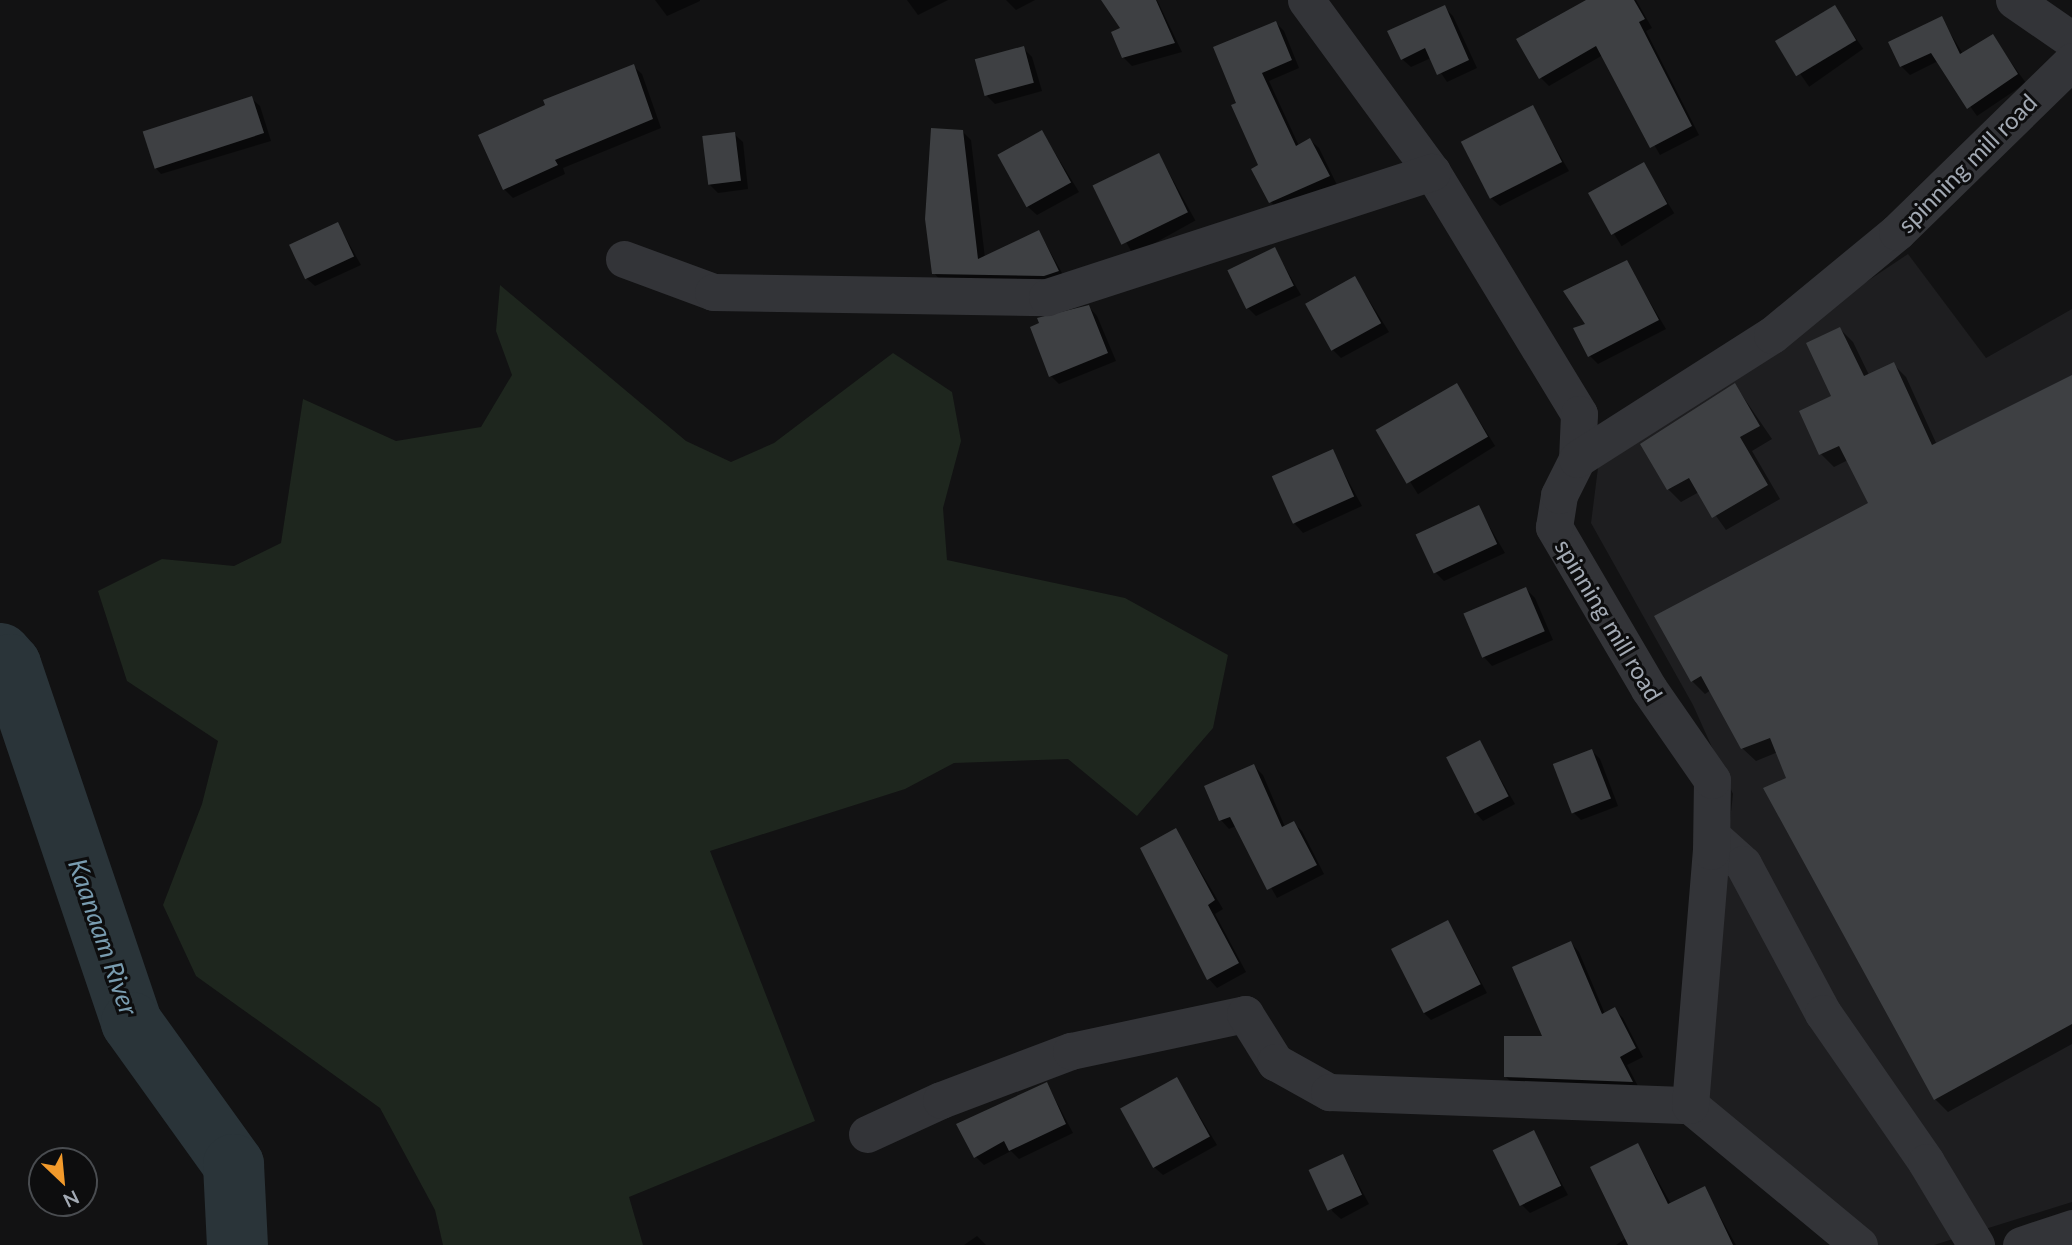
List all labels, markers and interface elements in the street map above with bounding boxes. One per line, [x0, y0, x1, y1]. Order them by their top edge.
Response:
street label: spinning mill road [1892, 88, 2042, 238]
street label: spinning mill road [1549, 534, 1669, 706]
water label: Kaanaam River [62, 855, 144, 1019]
north arrow [28, 1147, 98, 1217]
text: N [60, 1186, 83, 1213]

